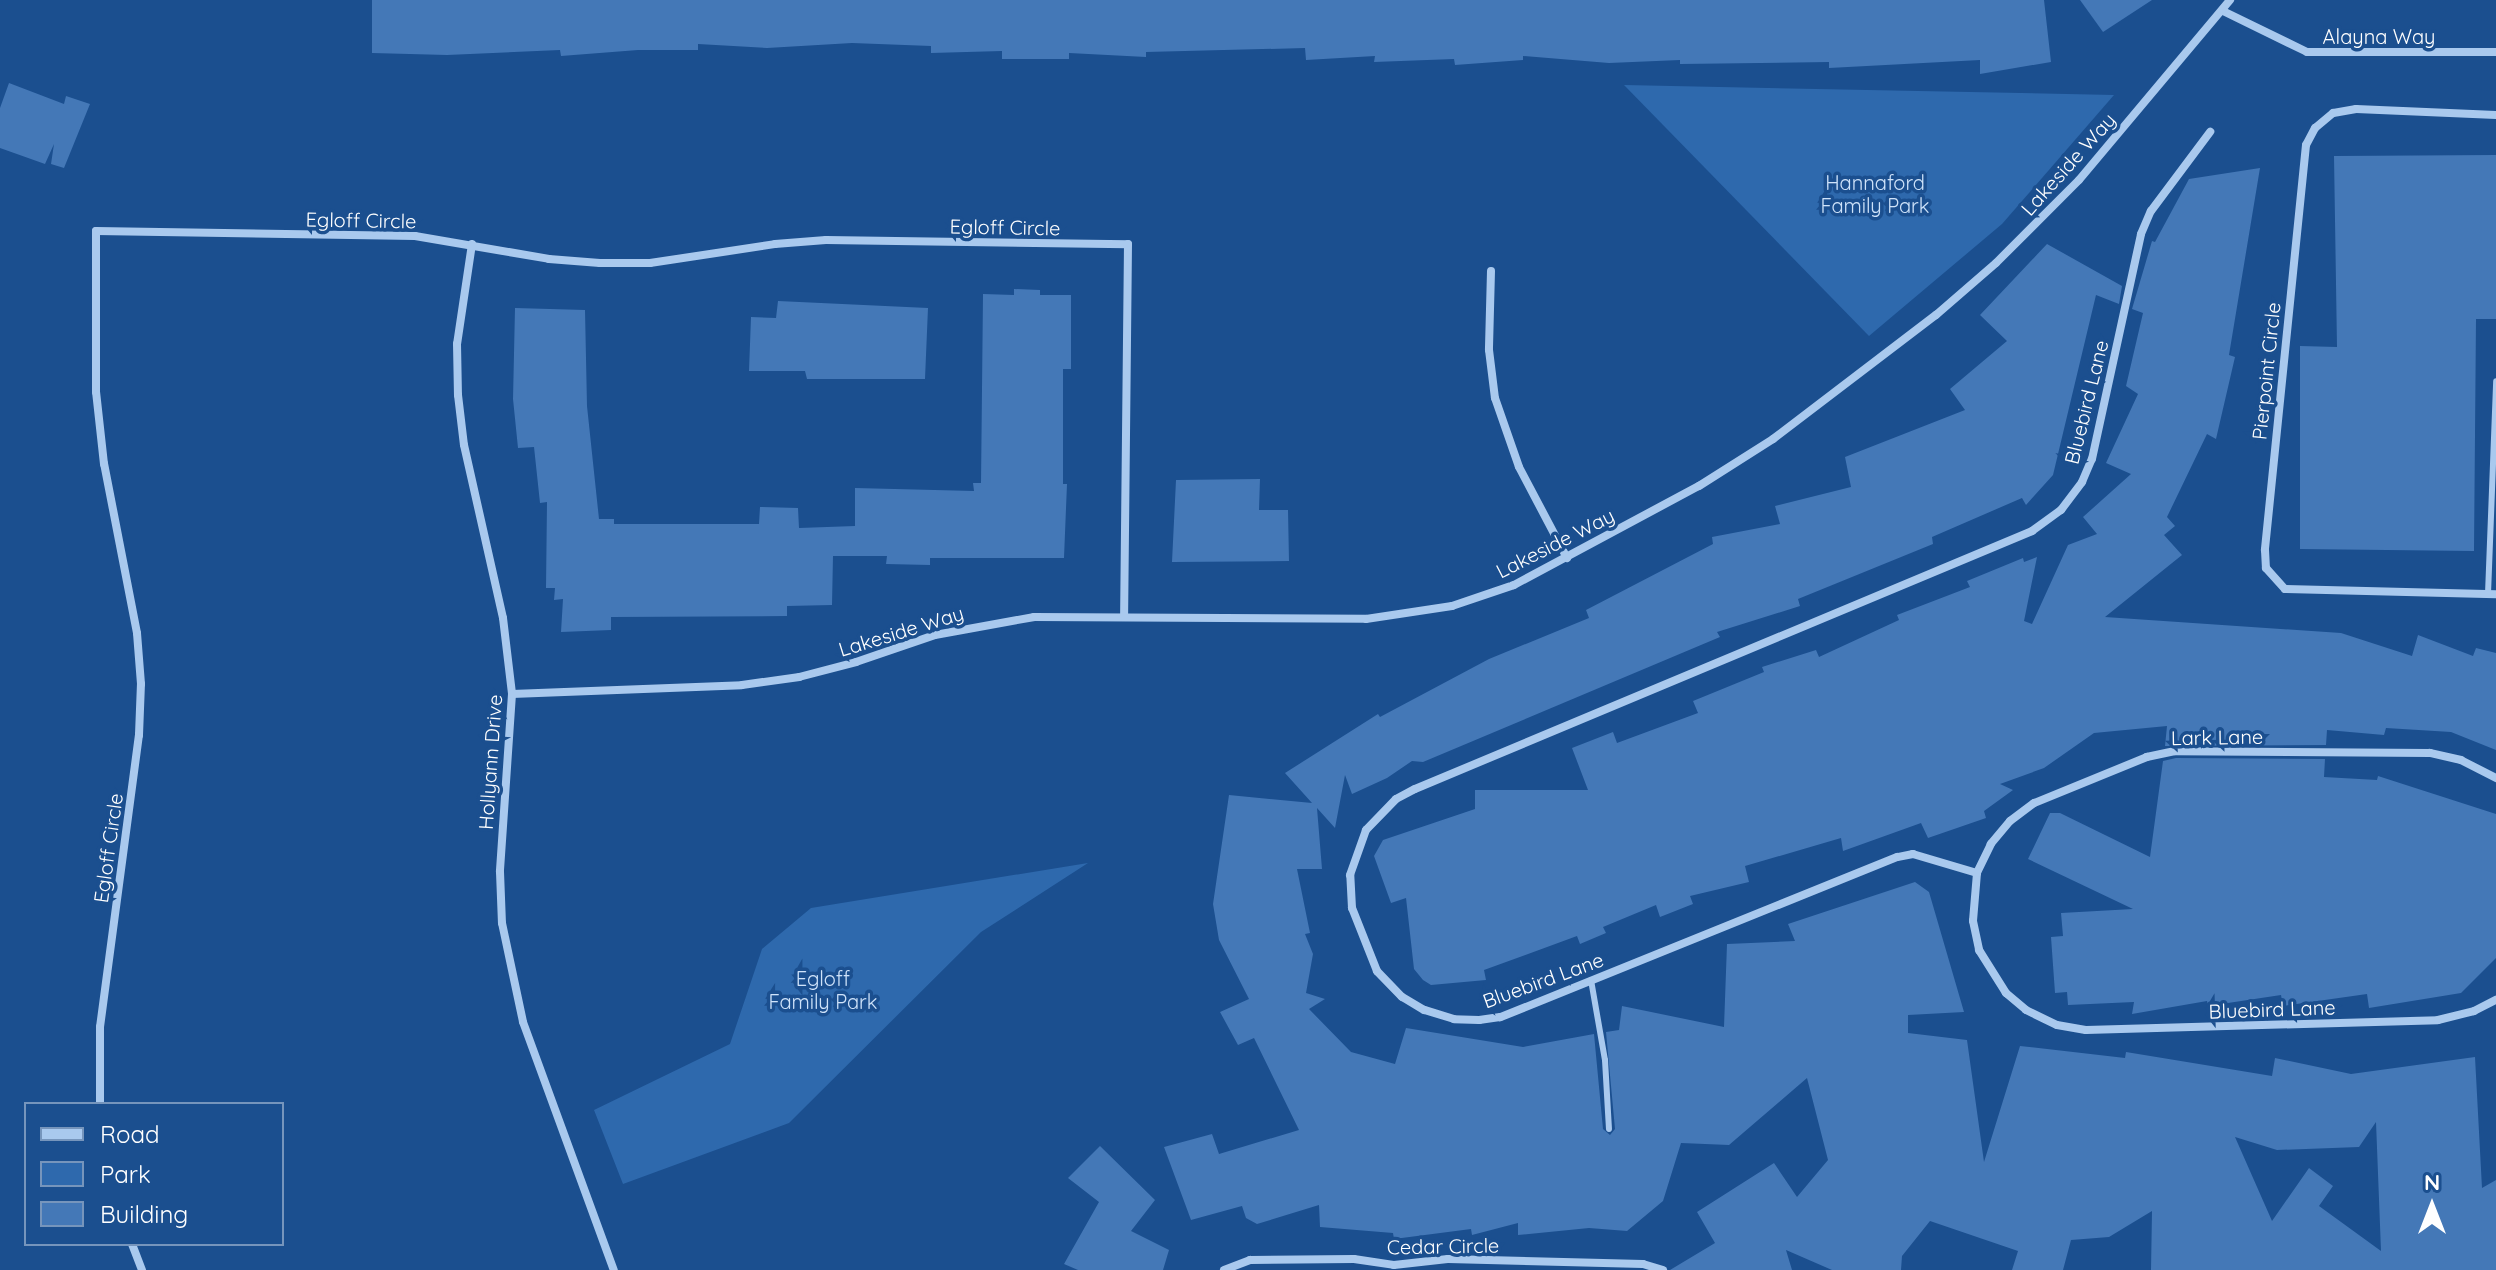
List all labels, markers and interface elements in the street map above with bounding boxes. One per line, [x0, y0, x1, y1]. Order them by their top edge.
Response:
street label: Alayna Way [2323, 24, 2435, 48]
street label: Lakeside Way [2016, 108, 2120, 220]
park label: Hannaford Family Park [1820, 171, 1930, 218]
street label: Egloff Circle [305, 207, 417, 233]
street label: Egloff Circle [949, 214, 1061, 240]
street label: Pierpoint Circle [2247, 301, 2285, 441]
street label: Bluebird Lane [2059, 337, 2113, 467]
street label: Lakeside Way [1492, 503, 1618, 583]
street label: Lakeside Way [836, 601, 966, 661]
street label: Hollyann Drive [473, 694, 507, 830]
street label: Lark Lane [2171, 724, 2263, 750]
street label: Egloff Circle [88, 792, 128, 904]
street label: Bluebird Lane [1479, 947, 1607, 1013]
park label: Egloff Family Park [768, 966, 878, 1013]
street label: Bluebird Lane [2208, 995, 2336, 1023]
legend [24, 1102, 284, 1246]
text: Road [100, 1119, 160, 1149]
text: Park [100, 1159, 151, 1189]
north arrow [2392, 1166, 2472, 1246]
text: N [2424, 1168, 2440, 1196]
text: Building [100, 1199, 188, 1229]
street label: Cedar Circle [1387, 1233, 1499, 1259]

